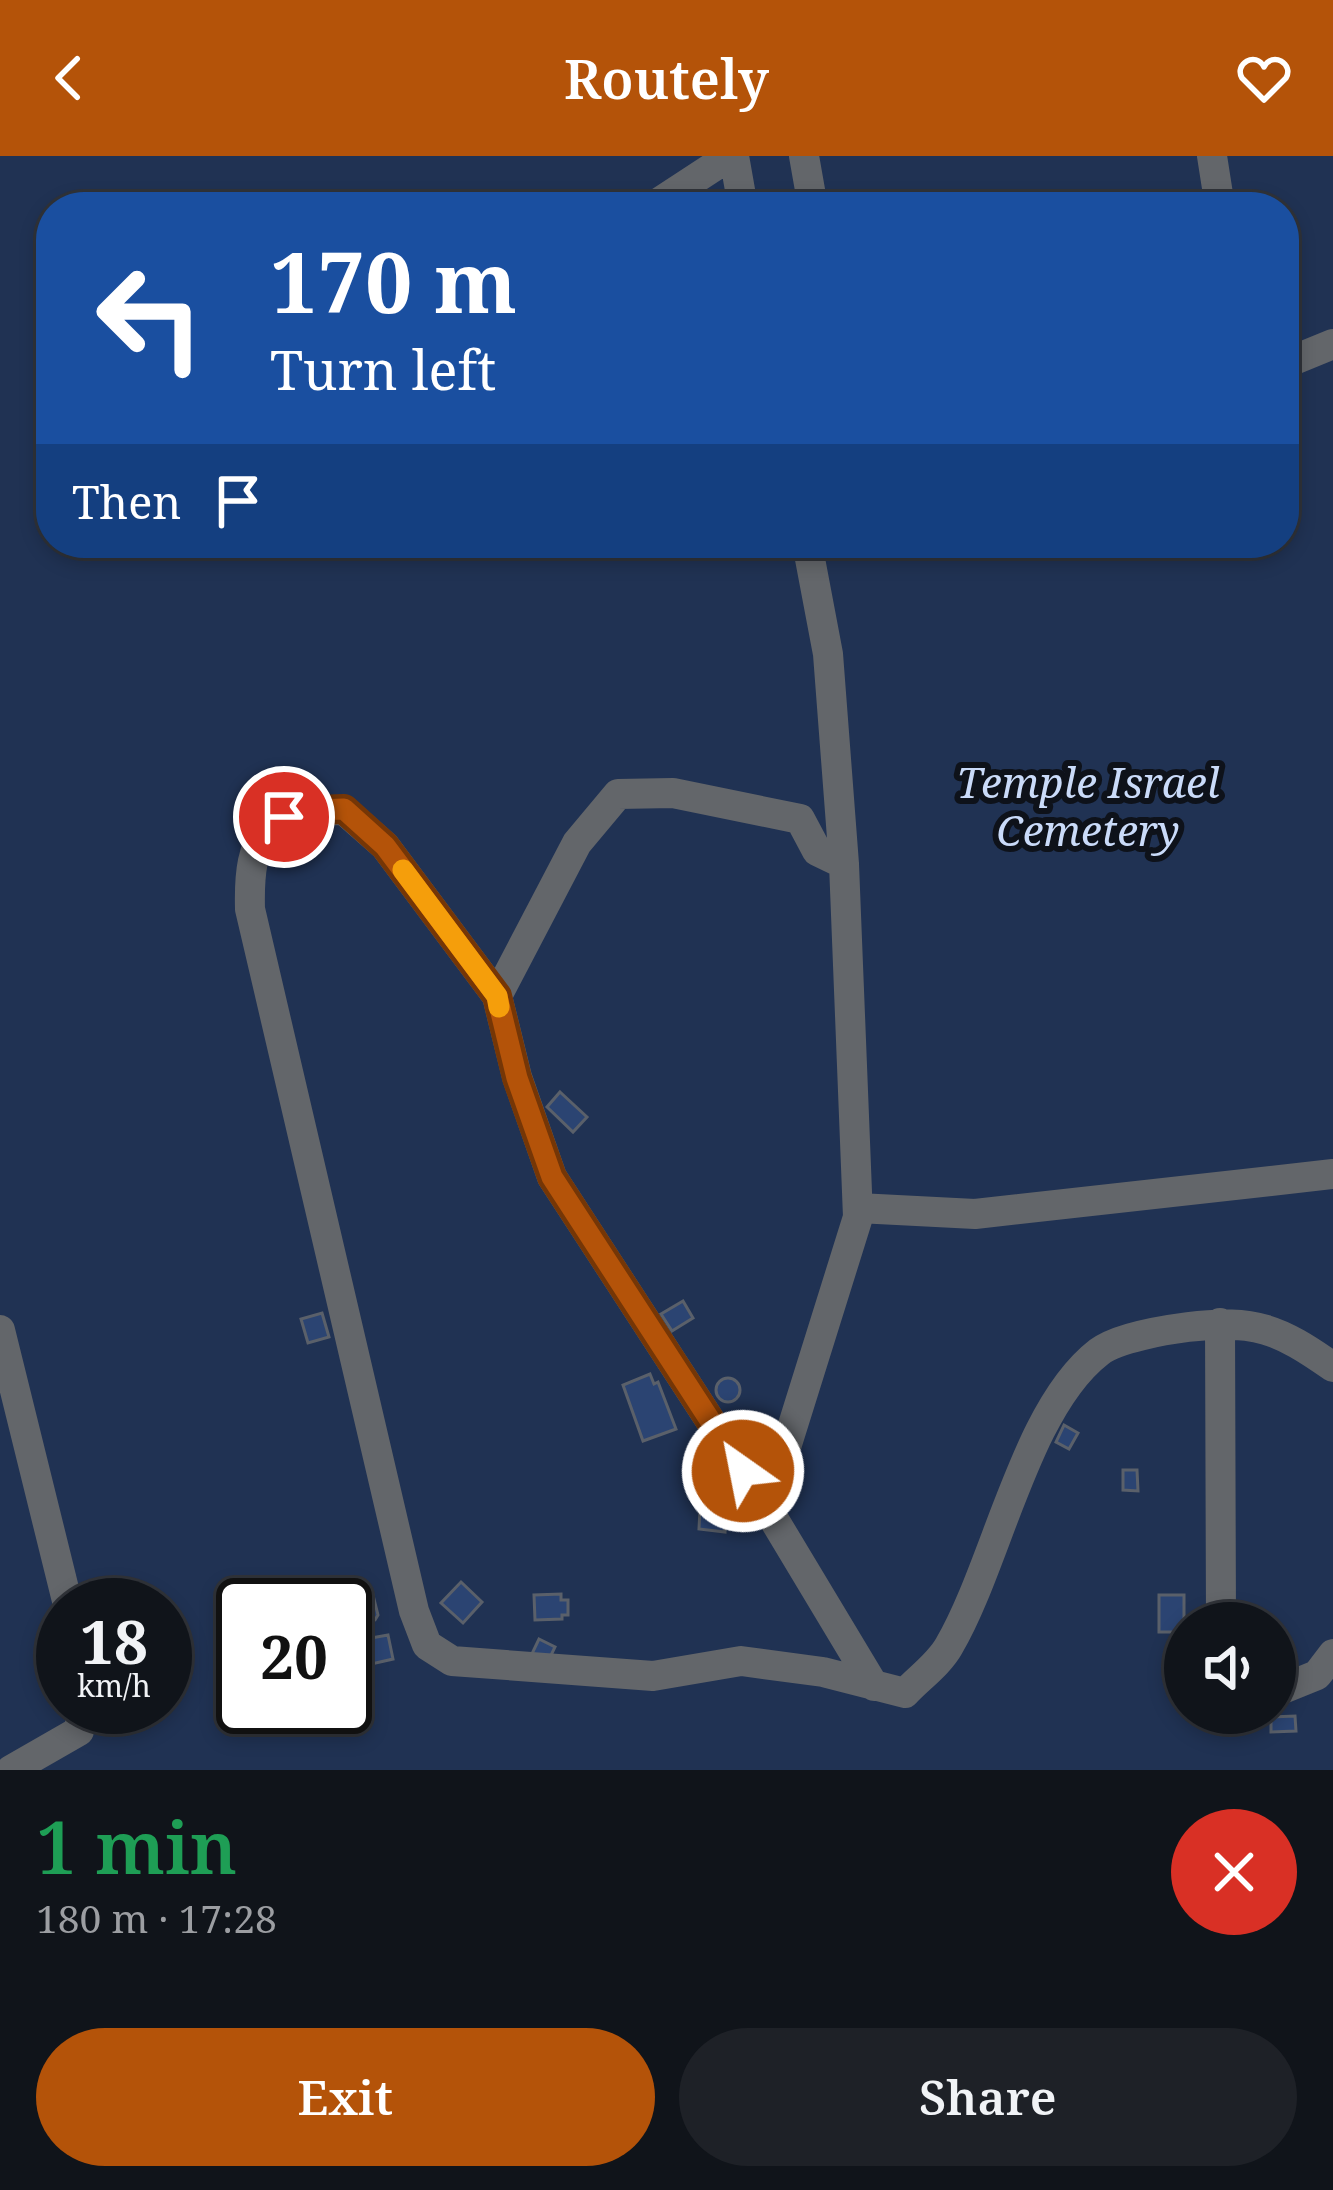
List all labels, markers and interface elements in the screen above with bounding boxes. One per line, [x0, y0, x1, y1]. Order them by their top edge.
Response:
text: Routely [564, 41, 769, 115]
icon: back [36, 45, 102, 111]
icon: heart [1231, 45, 1297, 111]
text: 170 m [270, 223, 517, 338]
icon: left [72, 240, 228, 396]
text: Turn left [270, 332, 496, 406]
icon: arrive [205, 468, 271, 534]
text: Then [72, 471, 181, 532]
park label: Temple Israel Cemetery [957, 753, 1220, 858]
pin [233, 766, 335, 868]
icon: arrive [251, 784, 317, 850]
position arrow [680, 1408, 806, 1534]
speed limit sign: 20 [216, 1578, 372, 1734]
text: 18 [80, 1600, 148, 1682]
map controls [1164, 1602, 1296, 1734]
button: sound [1164, 1602, 1296, 1734]
text: km/h [77, 1665, 151, 1706]
text: 1 min [36, 1797, 237, 1895]
button: close [1171, 1809, 1297, 1935]
text: 180 m · 17:28 [36, 1891, 277, 1944]
button: Exit [36, 2028, 655, 2166]
button: Share [679, 2028, 1297, 2166]

